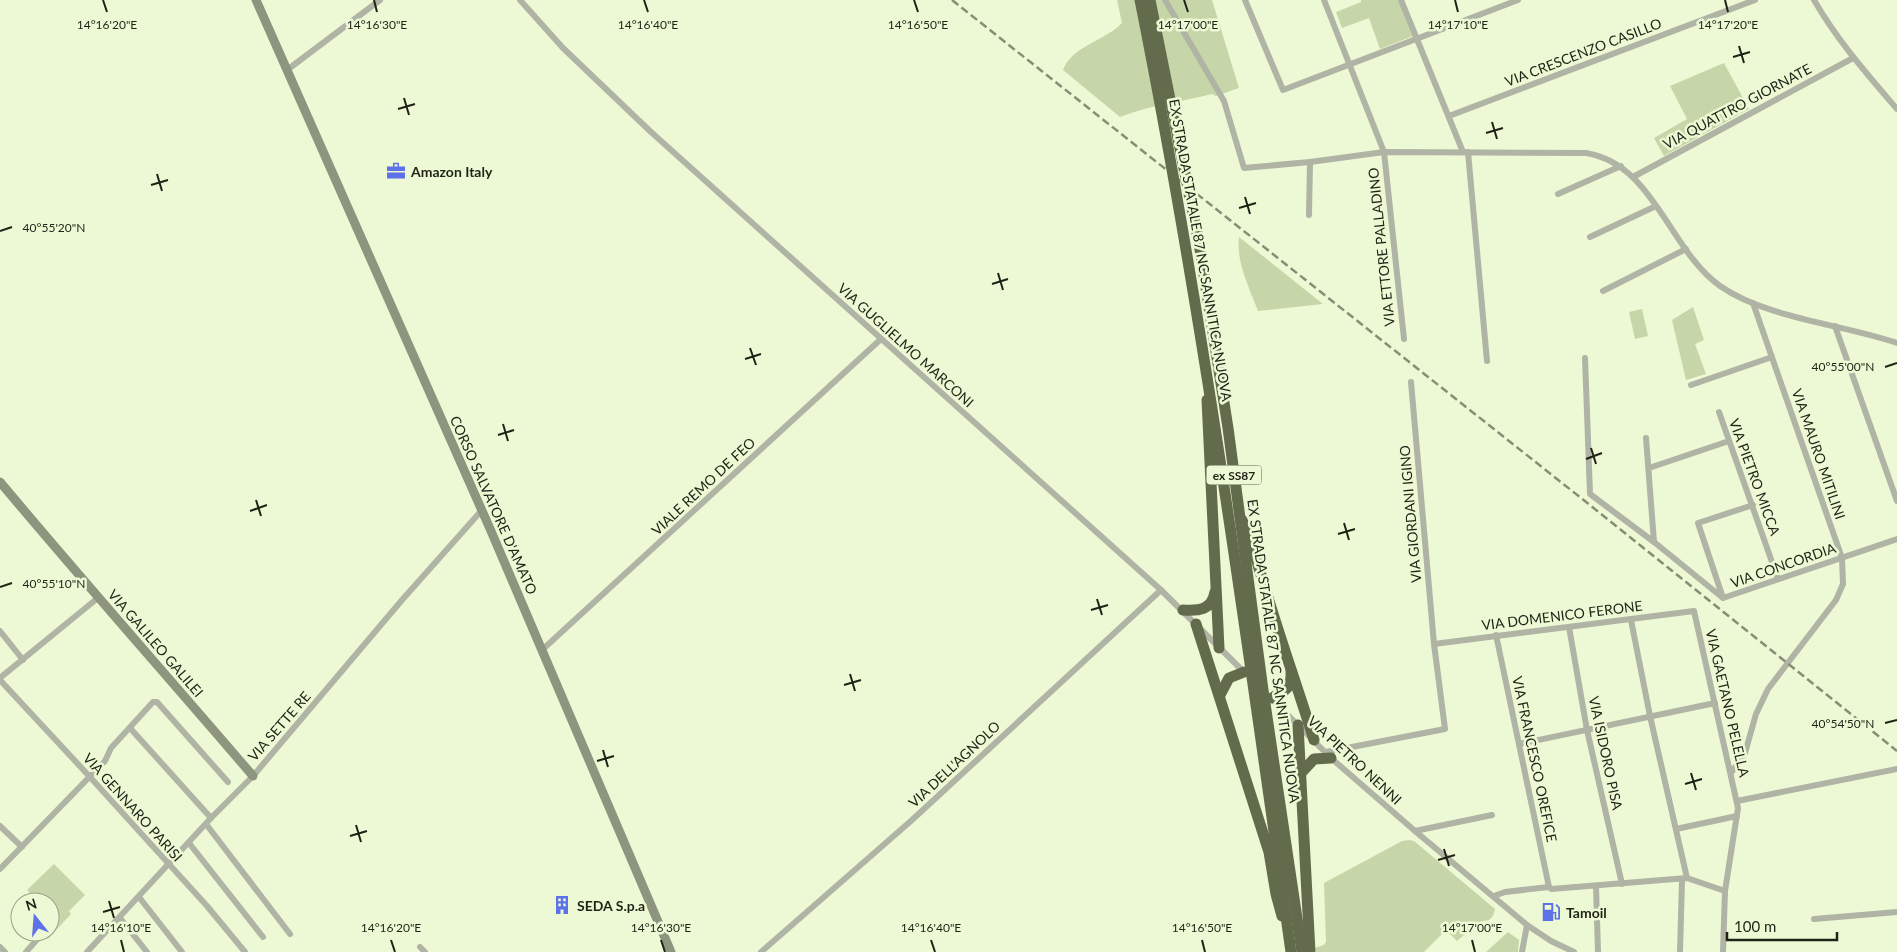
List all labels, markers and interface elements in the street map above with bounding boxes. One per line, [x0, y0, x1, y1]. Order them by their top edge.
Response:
street label: VIA CRESCENZO CASILLO [1502, 14, 1664, 90]
text: 14°16'20"E [77, 17, 137, 32]
text: 14°16'30"E [347, 17, 407, 32]
text: 14°16'40"E [618, 17, 678, 32]
text: 14°16'50"E [888, 17, 948, 32]
text: 14°17'00"E [1158, 17, 1218, 32]
text: 14°17'10"E [1428, 17, 1488, 32]
text: 14°17'20"E [1698, 17, 1758, 32]
street label: VIA QUATTRO GIORNATE [1660, 60, 1814, 152]
street label: EX STRADA STATALE 87 NC SANNITICA NUOVA [1166, 97, 1236, 403]
office icon: Amazon Italy [385, 160, 407, 182]
place label: Amazon Italy [410, 163, 493, 180]
street label: VIA ETTORE PALLADINO [1364, 167, 1398, 327]
text: 40°55'20"N [23, 220, 85, 235]
street label: VIA GUGLIELMO MARCONI [835, 279, 977, 411]
text: 40°55'00"N [1812, 359, 1874, 374]
street label: VIA MAURO MITILINI [1789, 387, 1849, 521]
street label: CORSO SALVATORE D'AMATO [447, 413, 541, 597]
street label: VIA PIETRO MICCA [1726, 416, 1784, 538]
street label: VIALE REMO DE FEO [648, 434, 758, 538]
street label: VIA GIORDANI IGINO [1396, 444, 1424, 584]
road number: ex SS87 [1206, 466, 1262, 484]
street label: EX STRADA STATALE 87 NC SANNITICA NUOVA [1244, 498, 1304, 805]
street label: VIA CONCORDIA [1728, 539, 1838, 591]
text: 40°55'10"N [23, 576, 85, 591]
street label: VIA GALILEO GALILEI [105, 586, 207, 700]
street label: VIA DOMENICO FERONE [1480, 597, 1644, 633]
street label: VIA GAETANO PELELLA [1703, 627, 1753, 779]
street label: VIA FRANCESCO OREFICE [1509, 674, 1561, 844]
street label: VIA SETTE RE [244, 688, 314, 764]
street label: VIA ISIDORO PISA [1586, 695, 1626, 812]
street label: VIA PIETRO NENNI [1305, 712, 1405, 808]
text: 40°54'50"N [1812, 716, 1874, 731]
street label: VIA DELL'AGNOLO [905, 717, 1003, 811]
street label: VIA GENNARO PARISI [80, 749, 186, 865]
north arrow [10, 892, 60, 942]
text: N [23, 894, 39, 914]
building icon: SEDA S.p.a [551, 894, 573, 916]
place label: SEDA S.p.a [577, 897, 645, 914]
fuel station icon: Tamoil [1540, 901, 1562, 923]
place label: Tamoil [1566, 904, 1607, 921]
scale bar [1727, 910, 1837, 942]
text: 100 m [1734, 917, 1776, 935]
text: 14°16'10"E [91, 920, 151, 935]
text: 14°16'20"E [361, 920, 421, 935]
text: 14°16'30"E [631, 920, 691, 935]
text: 14°16'40"E [901, 920, 961, 935]
text: 14°16'50"E [1172, 920, 1232, 935]
text: 14°17'00"E [1442, 920, 1502, 935]

